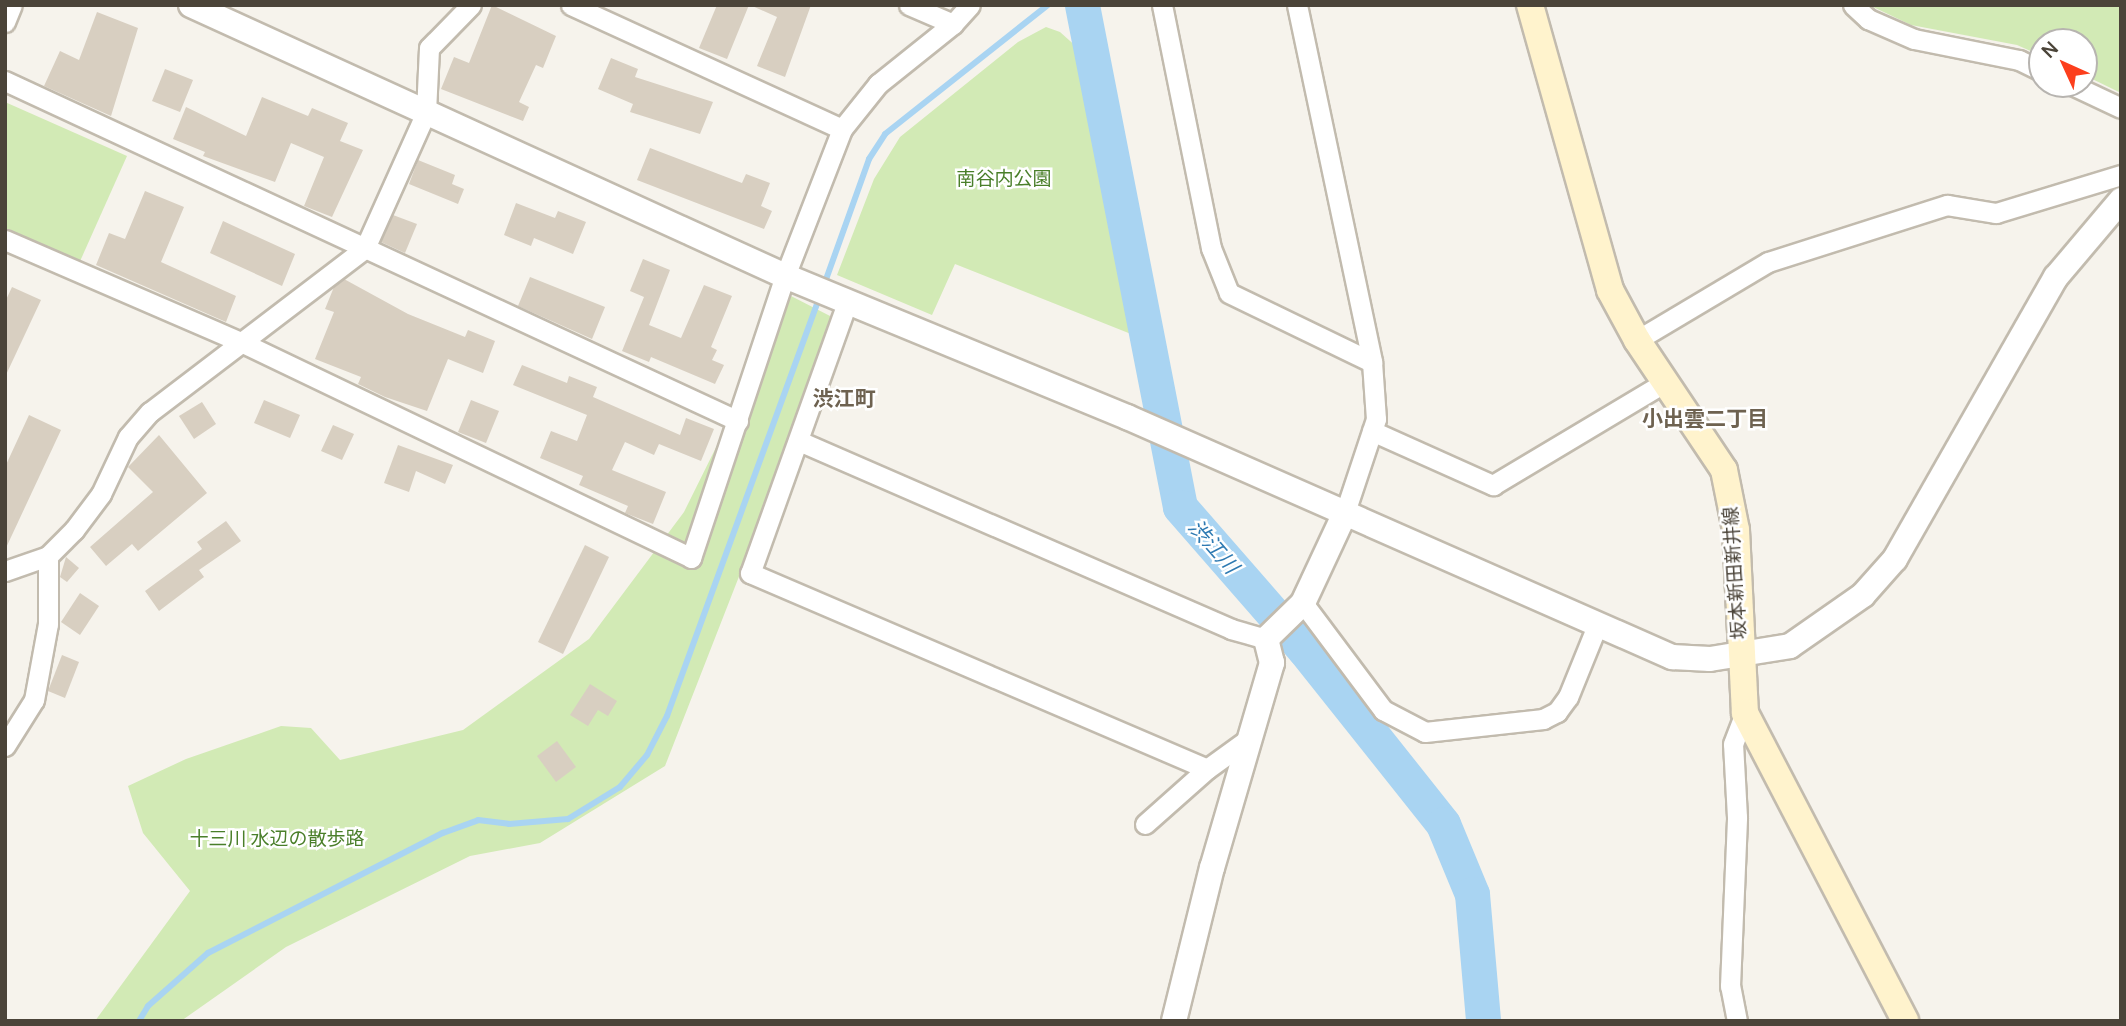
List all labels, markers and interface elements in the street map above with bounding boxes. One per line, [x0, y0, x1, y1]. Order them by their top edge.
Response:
north arrow [2028, 28, 2098, 98]
text: N [2036, 36, 2064, 64]
park label: 南谷内公園 [957, 168, 1051, 190]
district label: 渋江町 [813, 385, 875, 411]
district label: 小出雲二丁目 [1642, 405, 1768, 431]
street label: 坂本新田新井線 [1719, 506, 1751, 640]
water label: 渋江川 [1184, 514, 1244, 578]
park label: 十三川 水辺の散歩路 [190, 828, 364, 850]

